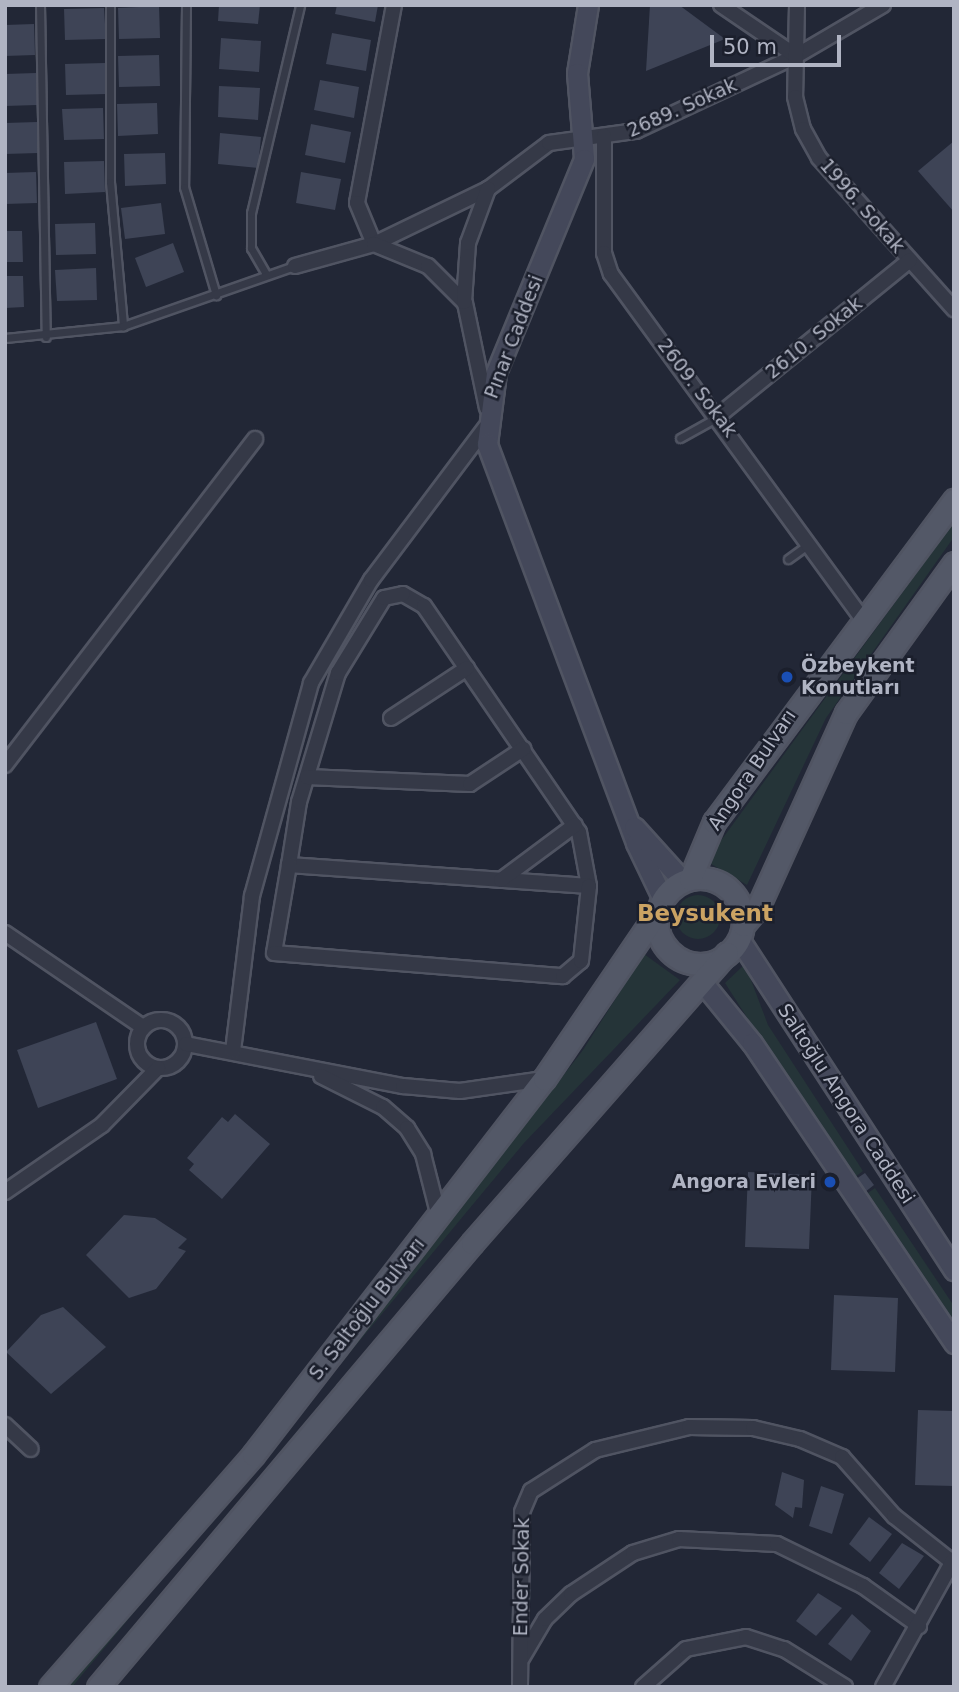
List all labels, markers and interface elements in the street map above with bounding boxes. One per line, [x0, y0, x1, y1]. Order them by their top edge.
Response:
scale bar [714, 21, 845, 65]
text: 50 m [723, 35, 777, 59]
street label: 2689. Sokak [624, 74, 740, 142]
street label: 1996. Sokak [815, 154, 909, 258]
street label: Pınar Caddesi [480, 272, 548, 402]
street label: 2610. Sokak [761, 292, 867, 384]
street label: 2609. Sokak [653, 334, 741, 442]
place label: Özbeykent Konutları [801, 655, 915, 699]
marker: Özbeykent Konutları [779, 669, 795, 685]
street label: Angora Bulvarı [703, 705, 801, 835]
district label: Beysukent [637, 899, 773, 927]
street label: Saltoğlu Angora Caddesi [773, 1000, 919, 1208]
place label: Angora Evleri [672, 1171, 816, 1193]
marker: Angora Evleri [822, 1174, 838, 1190]
street label: S. Saltoğlu Bulvarı [304, 1233, 430, 1385]
street label: Ender Sokak [510, 1517, 534, 1637]

